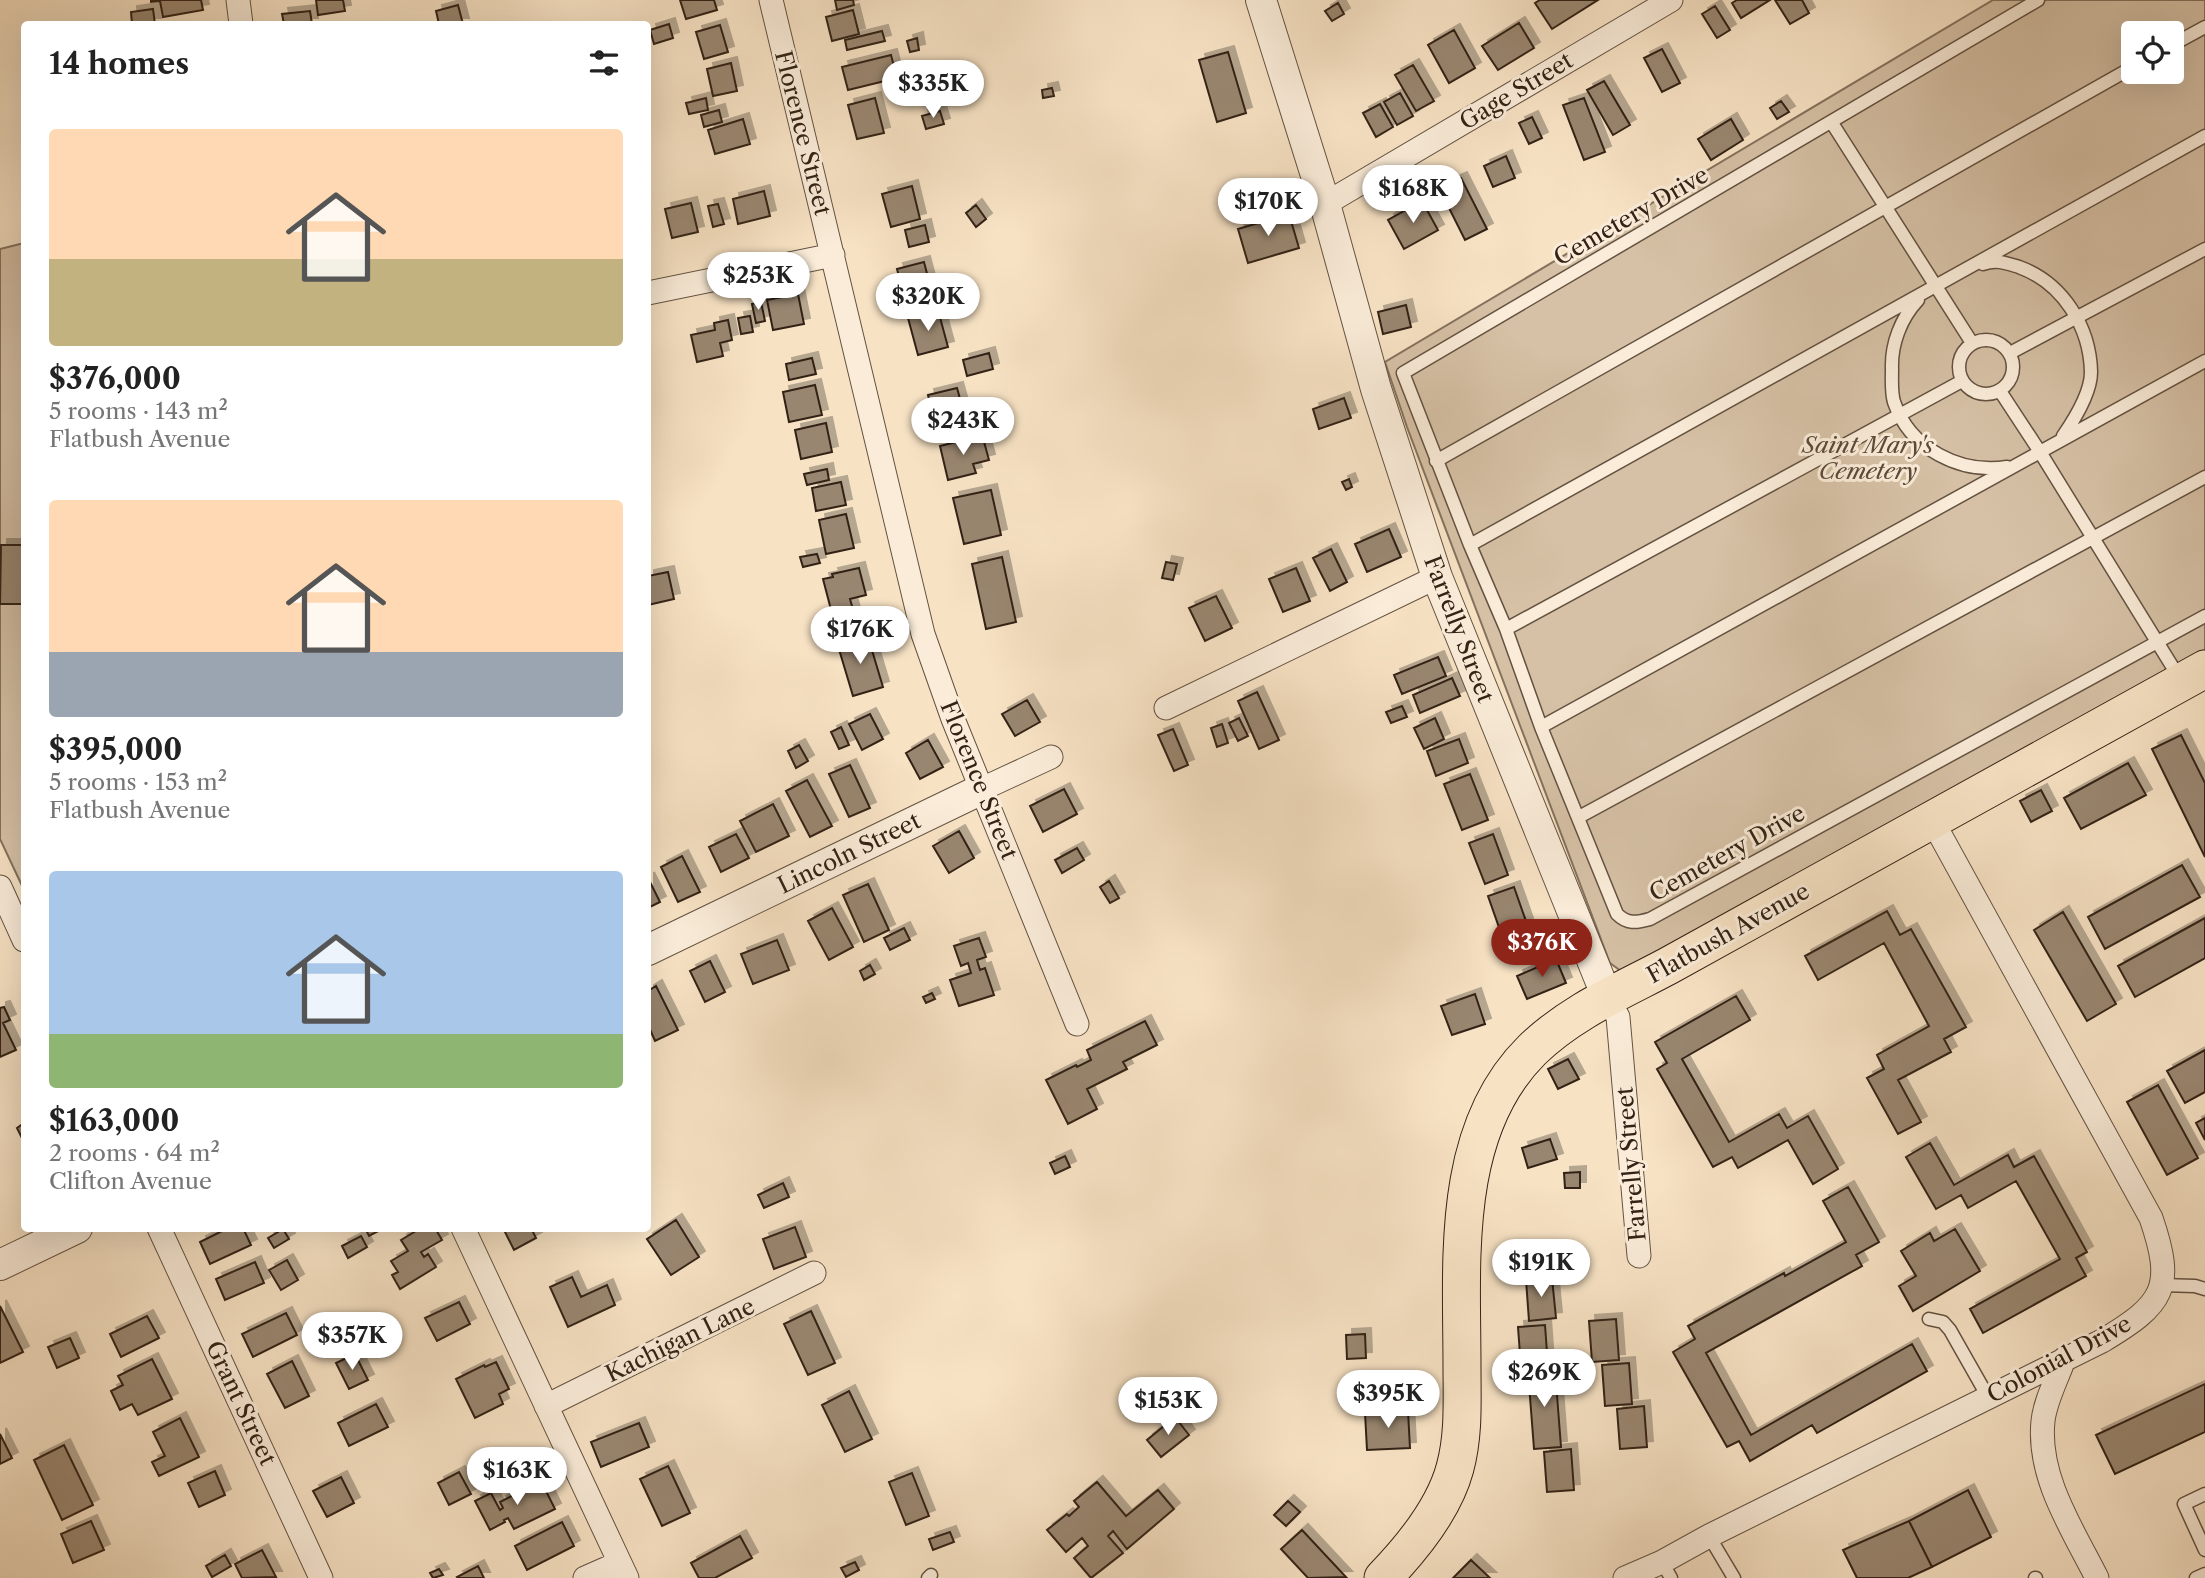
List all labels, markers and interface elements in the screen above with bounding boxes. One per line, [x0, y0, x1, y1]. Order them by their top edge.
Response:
map controls [2121, 21, 2184, 84]
button: locate [2121, 21, 2184, 84]
icon: filters [585, 44, 623, 82]
text: 14 homes [49, 45, 189, 82]
street label: Gage Street [1454, 46, 1578, 136]
street label: Florence Street [769, 48, 837, 218]
pin: $335K [884, 60, 982, 120]
text: $335K [898, 69, 968, 97]
street label: Cemetery Drive [1549, 160, 1713, 272]
pin: $168K [1364, 166, 1462, 225]
icon: home [273, 174, 399, 300]
text: $168K [1378, 174, 1448, 202]
pin: $170K [1219, 178, 1317, 238]
text: $170K [1234, 187, 1302, 215]
pin: $253K [709, 252, 807, 312]
text: $253K [723, 261, 793, 289]
pin: $320K [879, 274, 977, 333]
text: $320K [892, 282, 964, 310]
text: $376,000 [49, 360, 181, 397]
text: 5 rooms · 143 m² [49, 397, 228, 425]
pin: $243K [914, 398, 1012, 457]
text: $243K [927, 406, 999, 434]
text: Flatbush Avenue [49, 425, 230, 453]
park label: Saint Mary's Cemetery [1800, 431, 1935, 485]
icon: home [273, 545, 399, 671]
street label: Farrelly Street [1418, 552, 1500, 706]
pin: $176K [811, 606, 909, 666]
text: $176K [827, 615, 893, 643]
street label: Florence Street [934, 697, 1024, 863]
text: $395,000 [49, 731, 182, 768]
text: 5 rooms · 153 m² [49, 768, 227, 796]
text: Flatbush Avenue [49, 796, 230, 824]
street label: Cemetery Drive [1644, 799, 1810, 907]
street label: Lincoln Street [773, 806, 925, 900]
street label: Flatbush Avenue [1642, 877, 1814, 989]
icon: home [273, 916, 399, 1042]
pin: $376K [1493, 920, 1591, 979]
text: $376K [1507, 928, 1577, 956]
street label: Farrelly Street [1610, 1086, 1652, 1242]
text: $163,000 [49, 1102, 179, 1139]
text: 2 rooms · 64 m² [49, 1139, 220, 1167]
text: Clifton Avenue [49, 1167, 212, 1195]
pin: $191K [1492, 1240, 1590, 1299]
text: $191K [1508, 1248, 1574, 1276]
street label: Kachigan Lane [601, 1292, 759, 1388]
street label: Colonial Drive [1982, 1309, 2136, 1409]
pin: $357K [303, 1312, 401, 1372]
text: $357K [318, 1321, 386, 1349]
street label: Grant Street [200, 1336, 282, 1470]
pin: $269K [1495, 1350, 1593, 1409]
text: $269K [1508, 1358, 1580, 1386]
pin: $395K [1339, 1370, 1437, 1430]
pin: $153K [1119, 1378, 1217, 1437]
text: $395K [1353, 1379, 1423, 1407]
text: $153K [1134, 1386, 1202, 1414]
pin: $163K [468, 1448, 566, 1507]
text: $163K [483, 1456, 551, 1484]

